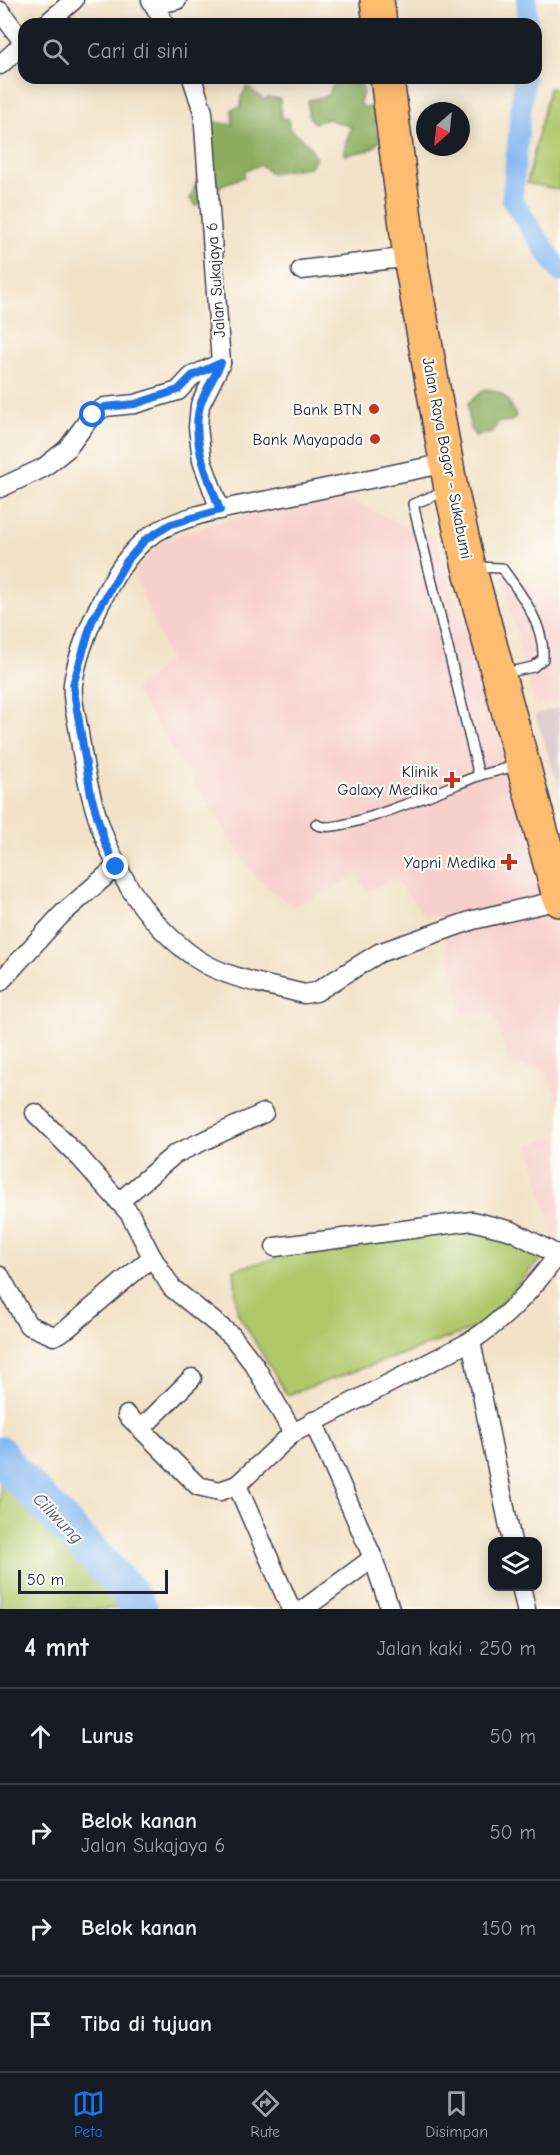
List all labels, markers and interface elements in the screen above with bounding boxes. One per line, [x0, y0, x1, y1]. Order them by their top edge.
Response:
search box [18, 18, 542, 84]
icon: search [39, 35, 72, 68]
text: Cari di sini [87, 38, 188, 64]
north arrow [416, 102, 470, 156]
street label: Jalan Sukajaya 6 [203, 222, 229, 338]
street label: Jalan Raya Bogor - Sukabumi [419, 356, 475, 560]
route start [79, 401, 105, 427]
place label: Bank BTN [293, 401, 362, 419]
marker: Bank BTN [367, 402, 381, 416]
place label: Bank Mayapada [253, 431, 363, 449]
marker: Bank Mayapada [368, 432, 382, 446]
place label: Klinik Galaxy Medika [337, 763, 438, 799]
marker: Klinik Galaxy Medika [443, 771, 461, 789]
route end [102, 853, 128, 879]
marker: Yapni Medika [500, 853, 518, 871]
place label: Yapni Medika [404, 854, 496, 872]
water label: Ciliwung [28, 1489, 87, 1548]
map controls [488, 1537, 542, 1591]
button: layers [488, 1537, 542, 1591]
scale bar [18, 1567, 168, 1594]
text: 50 m [27, 1571, 64, 1589]
text: 4 mnt [24, 1633, 89, 1663]
text: Jalan kaki · 250 m [377, 1637, 536, 1660]
icon: ahead [24, 1720, 57, 1753]
text: Lurus [81, 1723, 133, 1749]
text: 50 m [490, 1725, 536, 1748]
text: Belok kanan [81, 1808, 197, 1834]
icon: right [24, 1816, 57, 1849]
text: 50 m [490, 1821, 536, 1844]
text: Jalan Sukajaya 6 [81, 1834, 225, 1857]
icon: right [24, 1912, 57, 1945]
text: Belok kanan [81, 1915, 197, 1941]
text: 150 m [482, 1917, 536, 1940]
icon: arrive [24, 2008, 57, 2041]
text: Tiba di tujuan [81, 2011, 212, 2037]
tab: Peta [72, 2087, 105, 2141]
tab: Rute [249, 2087, 282, 2141]
tab: Disimpan [425, 2087, 488, 2141]

